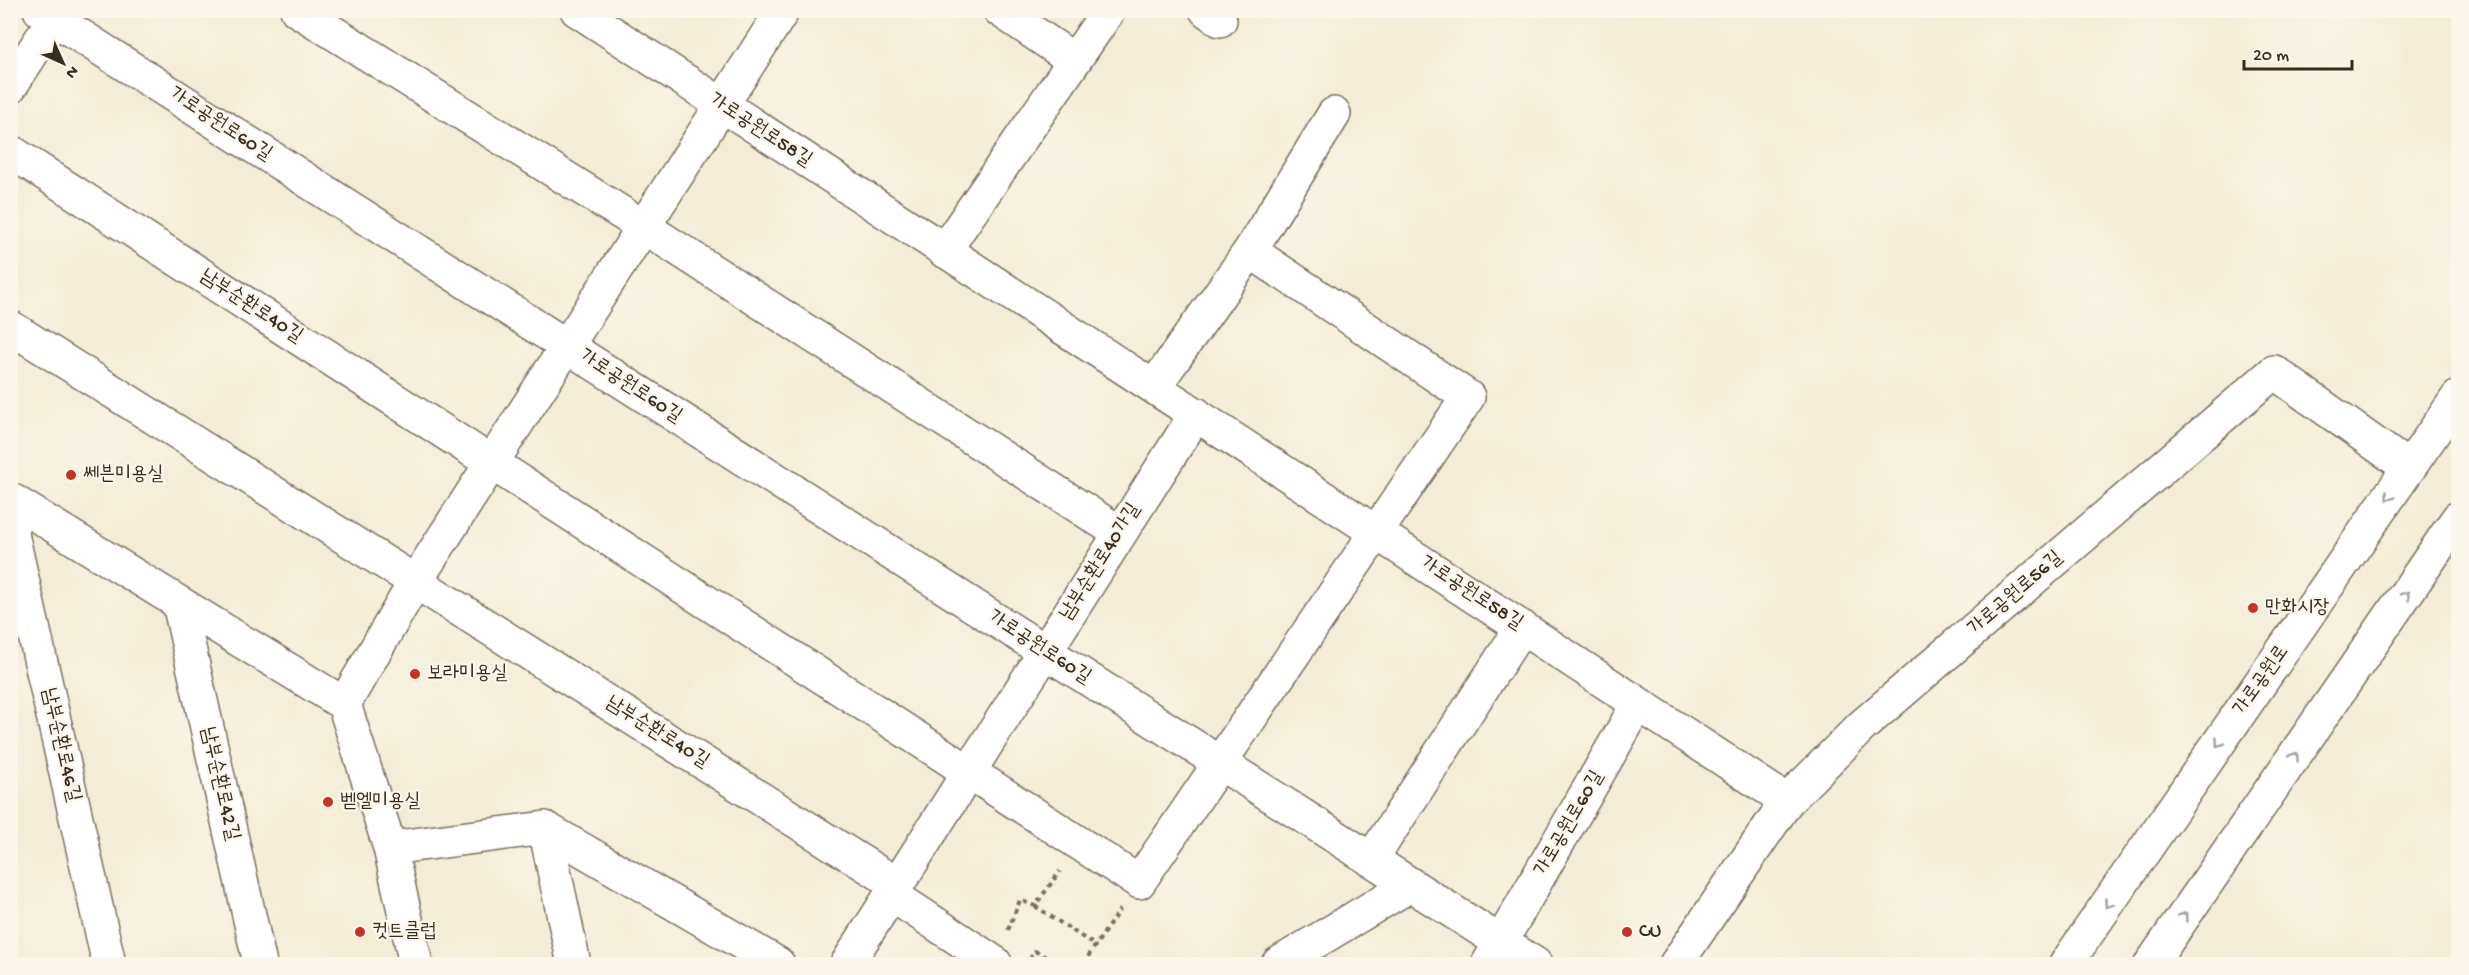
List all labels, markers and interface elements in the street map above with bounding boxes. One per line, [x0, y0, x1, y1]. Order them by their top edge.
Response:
north arrow [33, 33, 93, 93]
scale bar [2244, 33, 2352, 71]
text: 20 m [2253, 46, 2289, 67]
text: N [60, 61, 82, 82]
street label: 가로공원로60길 [164, 83, 276, 167]
street label: 가로공원로58길 [704, 89, 816, 173]
street label: 남부순환로40길 [196, 265, 307, 349]
street label: 가로공원로60길 [574, 345, 686, 429]
place label: 쎄븐미용실 [83, 464, 163, 487]
marker: 쎄븐미용실 [64, 468, 78, 482]
one-way arrow [2385, 490, 2396, 501]
street label: 남부순환로40가길 [1055, 499, 1146, 625]
street label: 가로공원로56길 [1964, 547, 2068, 641]
street label: 가로공원로58길 [1415, 552, 1527, 636]
one-way arrow [2398, 591, 2410, 601]
place label: 만화시장 [2265, 597, 2329, 620]
marker: 만화시장 [2246, 601, 2260, 615]
street label: 가로공원로60길 [983, 606, 1095, 690]
street label: 가로공원로 [2230, 641, 2294, 721]
place label: 보라미용실 [427, 663, 507, 686]
marker: 보라미용실 [408, 667, 422, 681]
street label: 남부순환로46길 [36, 686, 85, 804]
street label: 남부순환로40길 [601, 691, 713, 774]
street label: 남부순환로42길 [195, 725, 244, 843]
one-way arrow [2215, 737, 2226, 748]
one-way arrow [2288, 751, 2299, 762]
street label: 가로공원로60길 [1531, 767, 1609, 881]
place label: 벧엘미용실 [340, 791, 420, 814]
marker: 벧엘미용실 [321, 795, 335, 809]
one-way arrow [2104, 897, 2115, 908]
one-way arrow [2177, 912, 2188, 923]
place label: 컷트클럽 [372, 921, 436, 944]
place label: CU [1639, 921, 1661, 944]
marker: 컷트클럽 [353, 925, 367, 939]
marker: CU [1620, 925, 1634, 939]

